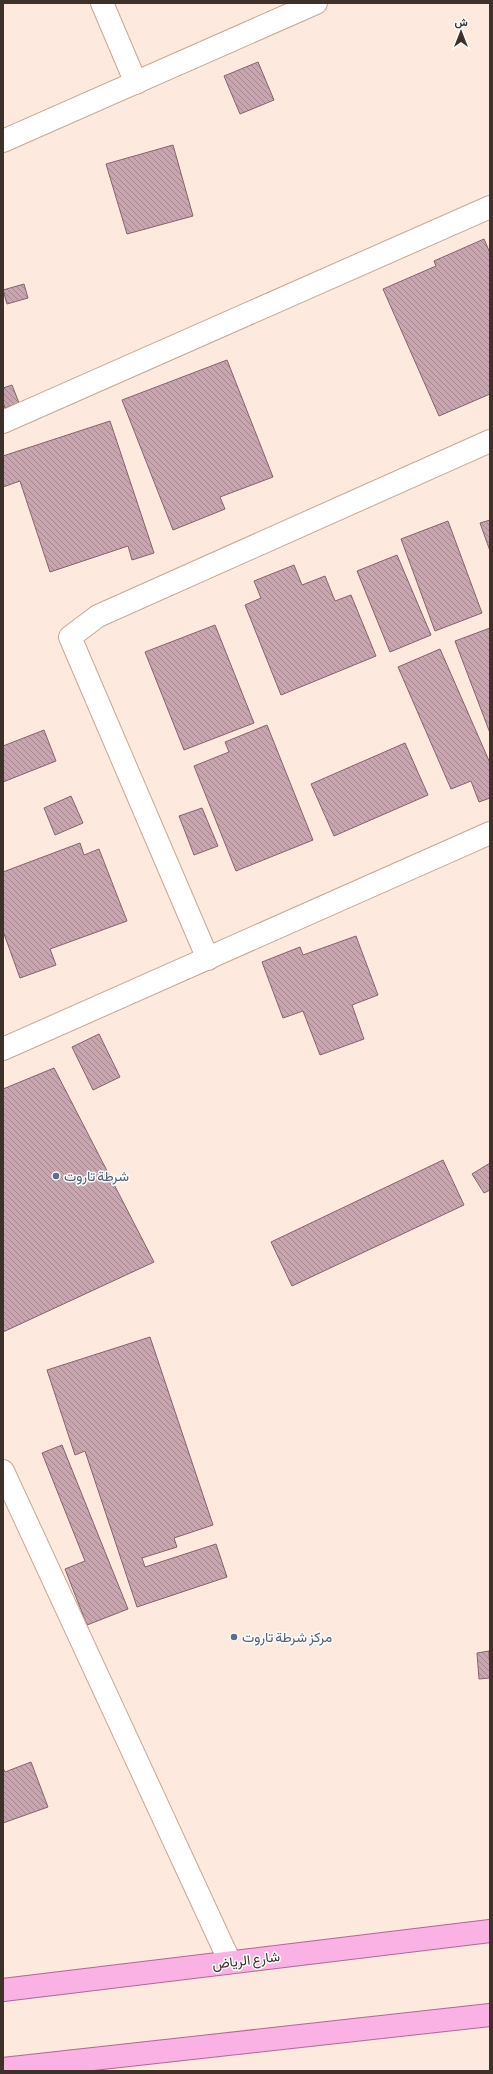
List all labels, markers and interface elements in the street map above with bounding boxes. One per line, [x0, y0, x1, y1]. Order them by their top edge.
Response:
north arrow [441, 12, 481, 52]
text: ش [454, 16, 468, 29]
place label: شرطة تاروت [64, 1168, 129, 1185]
marker: شرطة تاروت [51, 1171, 61, 1181]
place label: مركز شرطة تاروت [242, 1629, 332, 1646]
marker: مركز شرطة تاروت [229, 1632, 239, 1642]
street label: شارع الرياض [211, 1948, 281, 1975]

